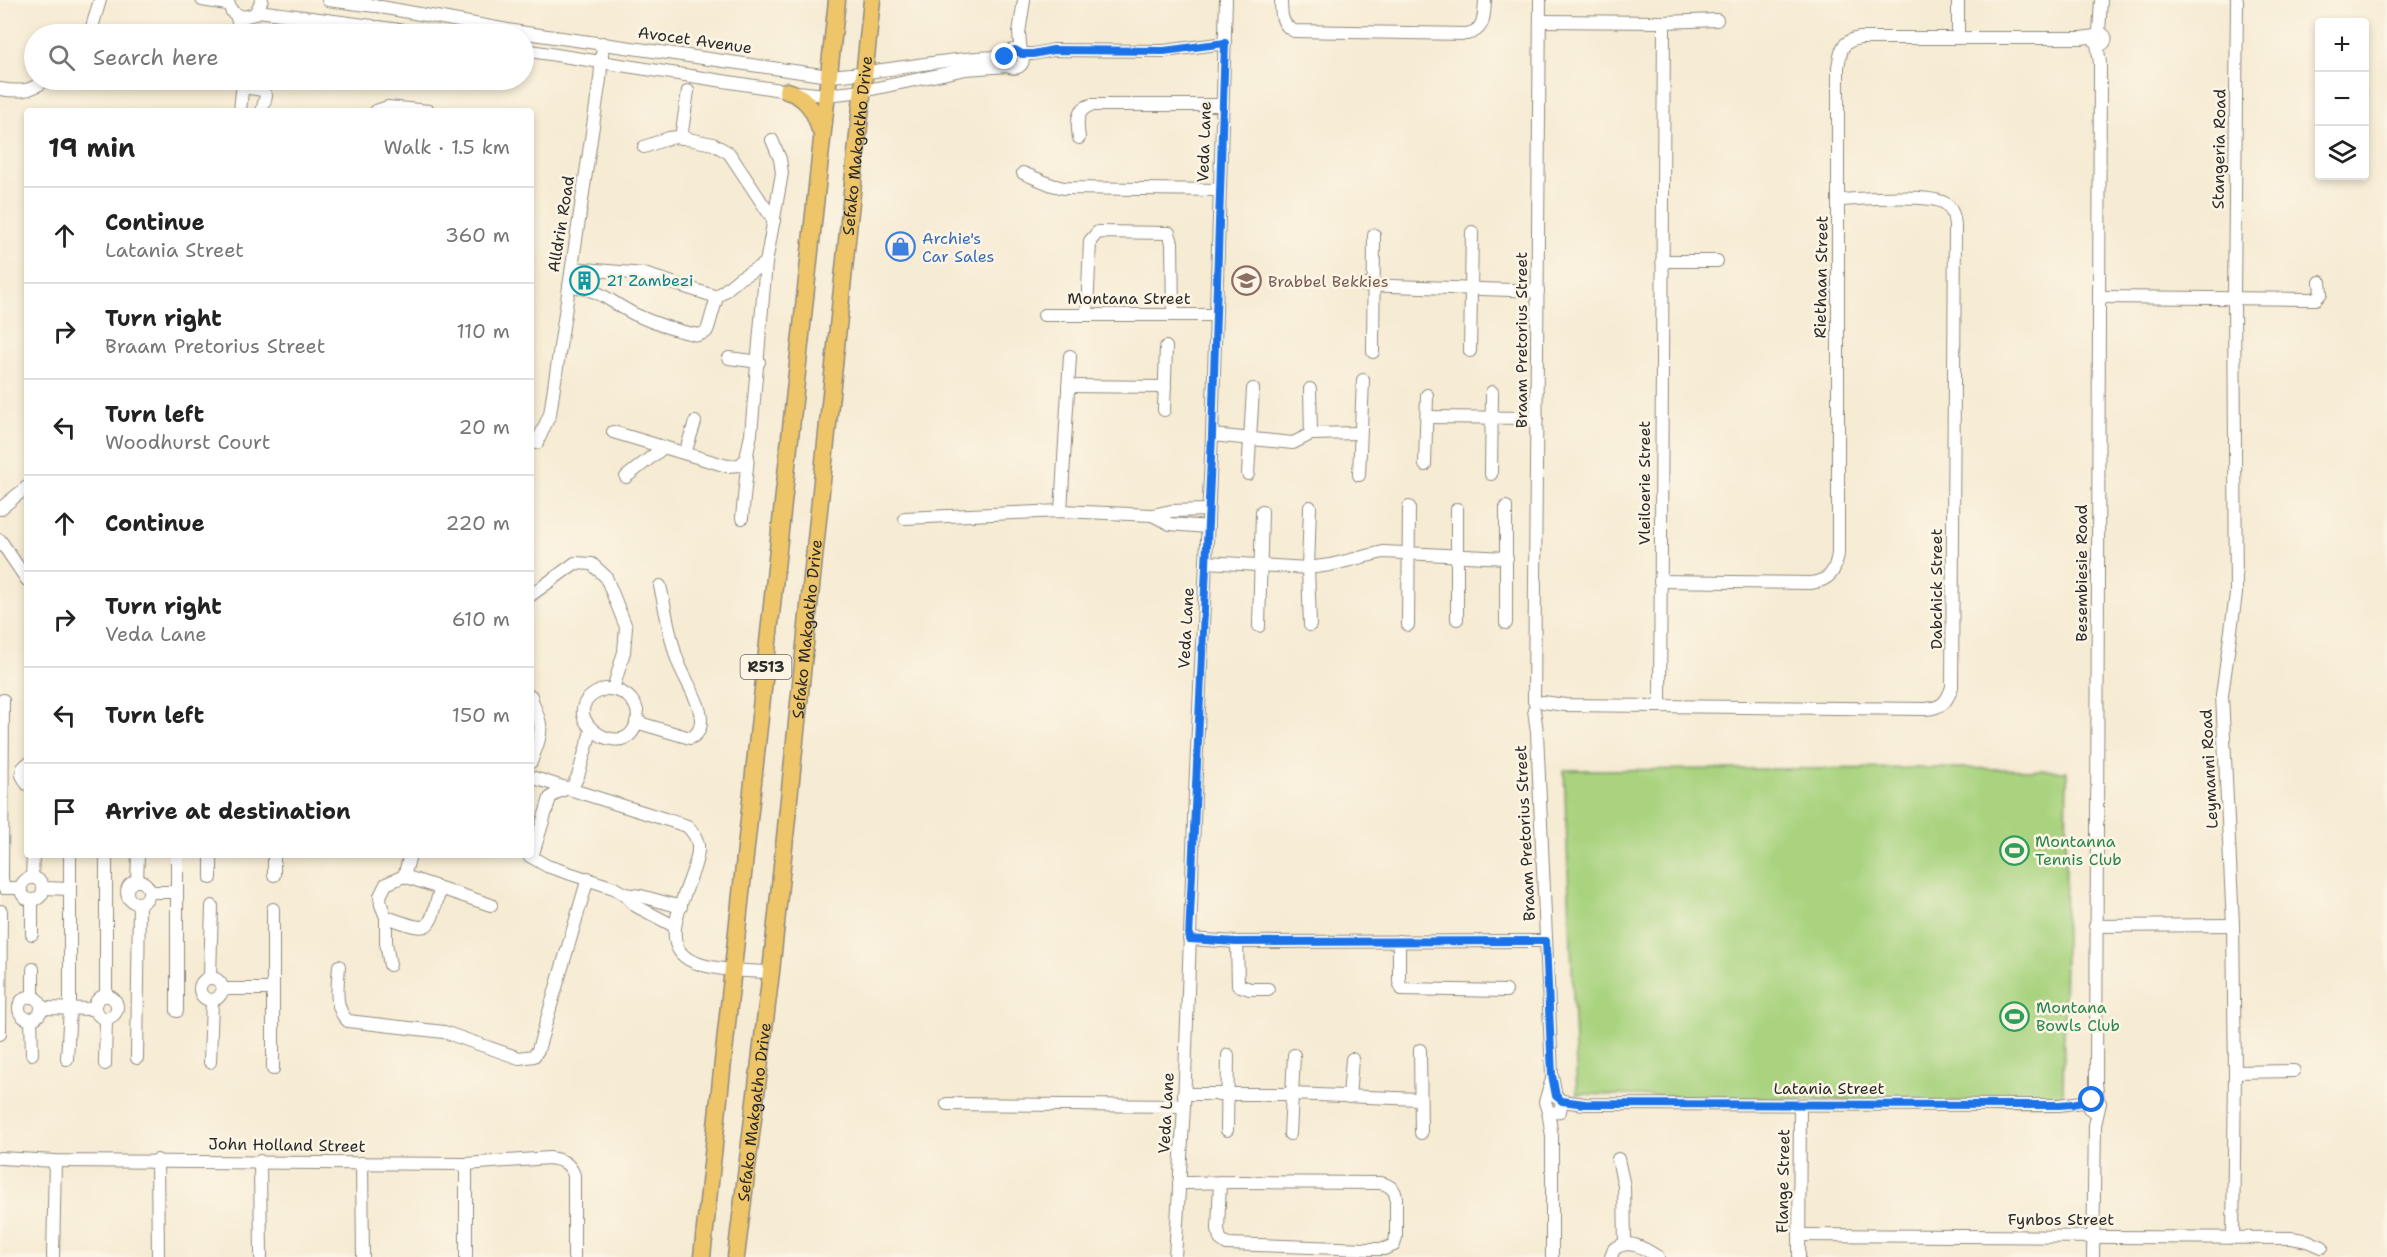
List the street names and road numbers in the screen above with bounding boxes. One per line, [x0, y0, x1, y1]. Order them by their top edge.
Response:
street label: Avocet Avenue [637, 22, 753, 58]
street label: Sefako Makgatho Drive [837, 55, 877, 236]
street label: Stangeria Road [2207, 89, 2231, 209]
street label: Veda Lane [1192, 101, 1216, 183]
street label: Alldrin Road [543, 174, 579, 274]
street label: Riethaan Street [1809, 215, 1833, 339]
street label: Braam Pretorius Street [1511, 252, 1532, 428]
street label: Montana Street [1067, 288, 1191, 309]
street label: Vleiloerie Street [1634, 421, 1655, 545]
street label: Besembiesie Road [2071, 504, 2092, 642]
street label: Dabchick Street [1926, 529, 1947, 649]
street label: Sefako Makgatho Drive [787, 538, 826, 720]
street label: Veda Lane [1173, 587, 1199, 669]
road number: R513 [740, 655, 792, 679]
street label: Leymanni Road [2195, 709, 2223, 829]
street label: Braam Pretorius Street [1510, 744, 1540, 922]
street label: Sefako Makgatho Drive [732, 1021, 775, 1203]
street label: Veda Lane [1153, 1072, 1179, 1154]
street label: Latania Street [1773, 1078, 1885, 1099]
street label: Flange Street [1772, 1129, 1794, 1233]
street label: John Holland Street [208, 1133, 366, 1157]
street label: Fynbos Street [2008, 1209, 2114, 1230]

